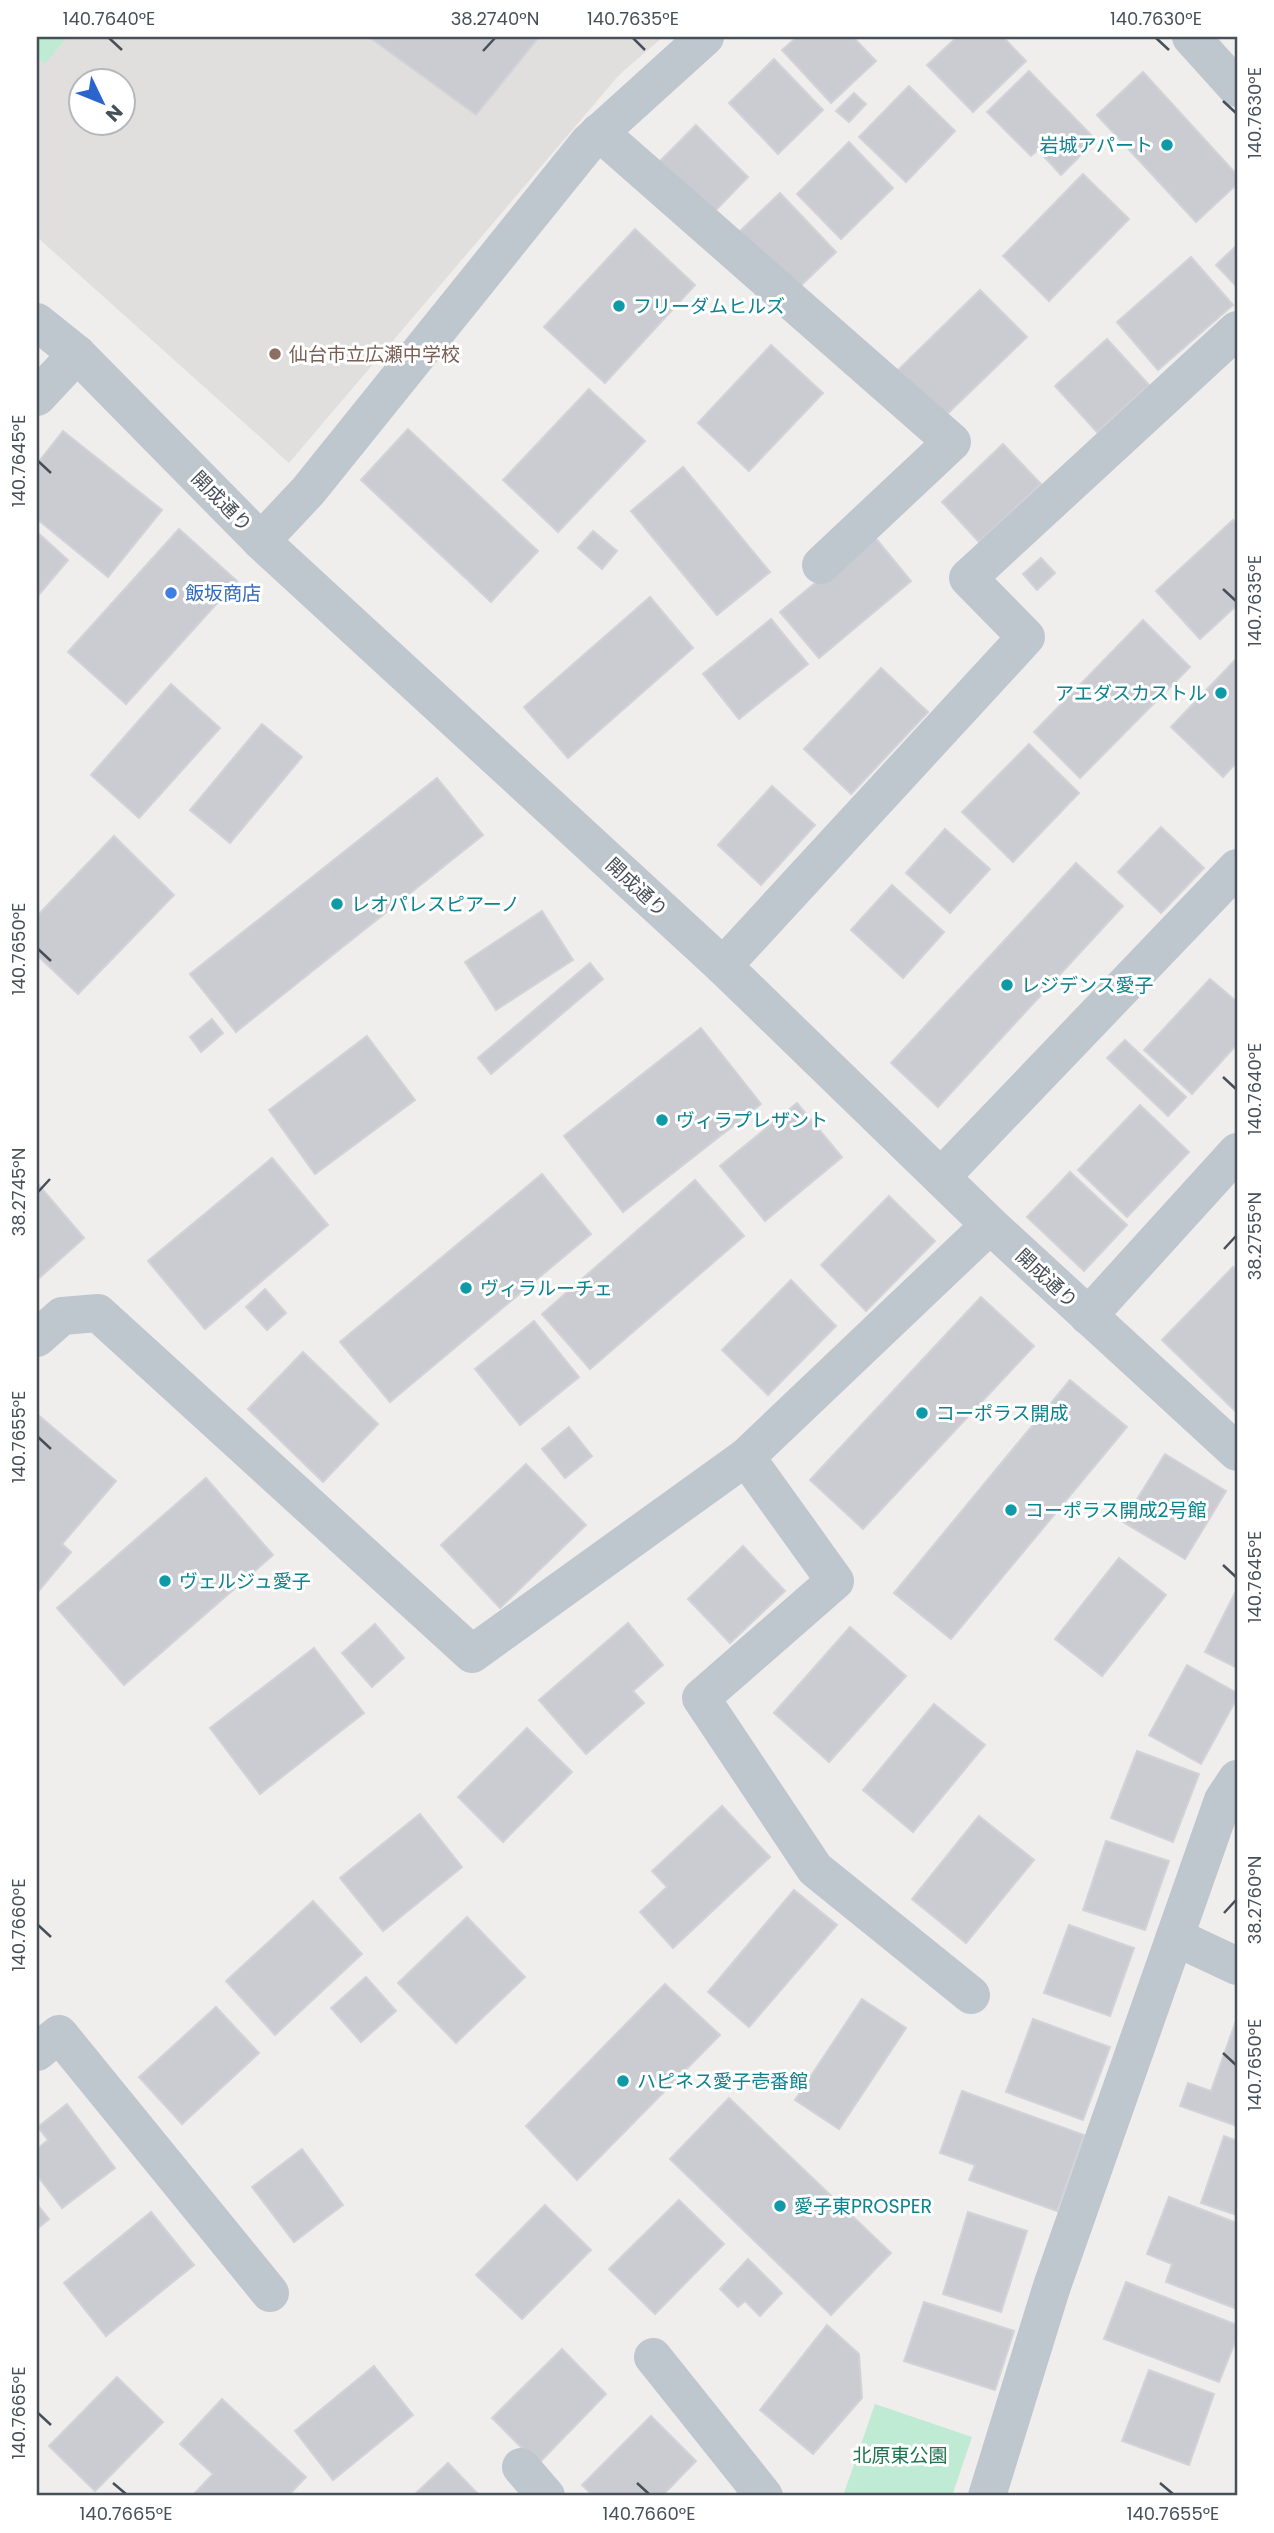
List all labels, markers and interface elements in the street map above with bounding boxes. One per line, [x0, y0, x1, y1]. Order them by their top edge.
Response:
text: 140.7640°E [63, 6, 155, 31]
text: 38.2740°N [451, 6, 539, 31]
text: 140.7635°E [587, 6, 679, 31]
text: 140.7630°E [1110, 6, 1202, 31]
north arrow [66, 66, 136, 136]
text: 140.7630°E [1242, 67, 1267, 159]
text: N [99, 99, 129, 128]
place label: 岩城アパート [1039, 132, 1153, 159]
marker: 岩城アパート [1159, 137, 1175, 153]
place label: フリーダムヒルズ [633, 293, 785, 320]
marker: フリーダムヒルズ [611, 298, 627, 314]
place label: 仙台市立広瀬中学校 [289, 341, 460, 368]
marker: 仙台市立広瀬中学校 [267, 346, 283, 362]
text: 140.7645°E [6, 415, 31, 507]
street label: 開成通り [185, 465, 258, 538]
text: 140.7635°E [1242, 555, 1267, 647]
place label: 飯坂商店 [185, 580, 261, 607]
marker: 飯坂商店 [163, 585, 179, 601]
place label: アエダスカストル [1055, 680, 1207, 707]
marker: アエダスカストル [1213, 685, 1229, 701]
street label: 開成通り [600, 852, 674, 923]
place label: レオパレスピアーノ [351, 891, 520, 918]
marker: レオパレスピアーノ [329, 896, 345, 912]
text: 140.7650°E [6, 903, 31, 995]
place label: レジデンス愛子 [1021, 972, 1154, 999]
marker: レジデンス愛子 [999, 977, 1015, 993]
text: 140.7640°E [1242, 1043, 1267, 1135]
place label: ヴィラプレザント [676, 1107, 828, 1134]
marker: ヴィラプレザント [654, 1112, 670, 1128]
text: 38.2745°N [6, 1148, 31, 1236]
text: 38.2755°N [1242, 1192, 1267, 1280]
street label: 開成通り [1010, 1243, 1084, 1314]
place label: ヴィラルーチェ [480, 1275, 613, 1302]
marker: ヴィラルーチェ [458, 1280, 474, 1296]
text: 140.7655°E [6, 1391, 31, 1483]
place label: コーポラス開成 [936, 1400, 1069, 1427]
marker: コーポラス開成 [914, 1405, 930, 1421]
place label: コーポラス開成2号館 [1025, 1497, 1207, 1524]
marker: コーポラス開成2号館 [1003, 1502, 1019, 1518]
text: 140.7645°E [1242, 1531, 1267, 1623]
place label: ヴェルジュ愛子 [179, 1568, 311, 1595]
marker: ヴェルジュ愛子 [157, 1573, 173, 1589]
text: 38.2760°N [1242, 1856, 1267, 1944]
text: 140.7660°E [6, 1879, 31, 1971]
text: 140.7650°E [1242, 2019, 1267, 2111]
place label: ハピネス愛子壱番館 [637, 2068, 808, 2095]
marker: ハピネス愛子壱番館 [615, 2073, 631, 2089]
place label: 愛子東PROSPER [794, 2193, 932, 2220]
marker: 愛子東PROSPER [772, 2198, 788, 2214]
text: 140.7665°E [6, 2367, 31, 2459]
park label: 北原東公園 [852, 2442, 948, 2469]
text: 140.7665°E [80, 2501, 172, 2526]
text: 140.7660°E [603, 2501, 695, 2526]
text: 140.7655°E [1127, 2501, 1219, 2526]

